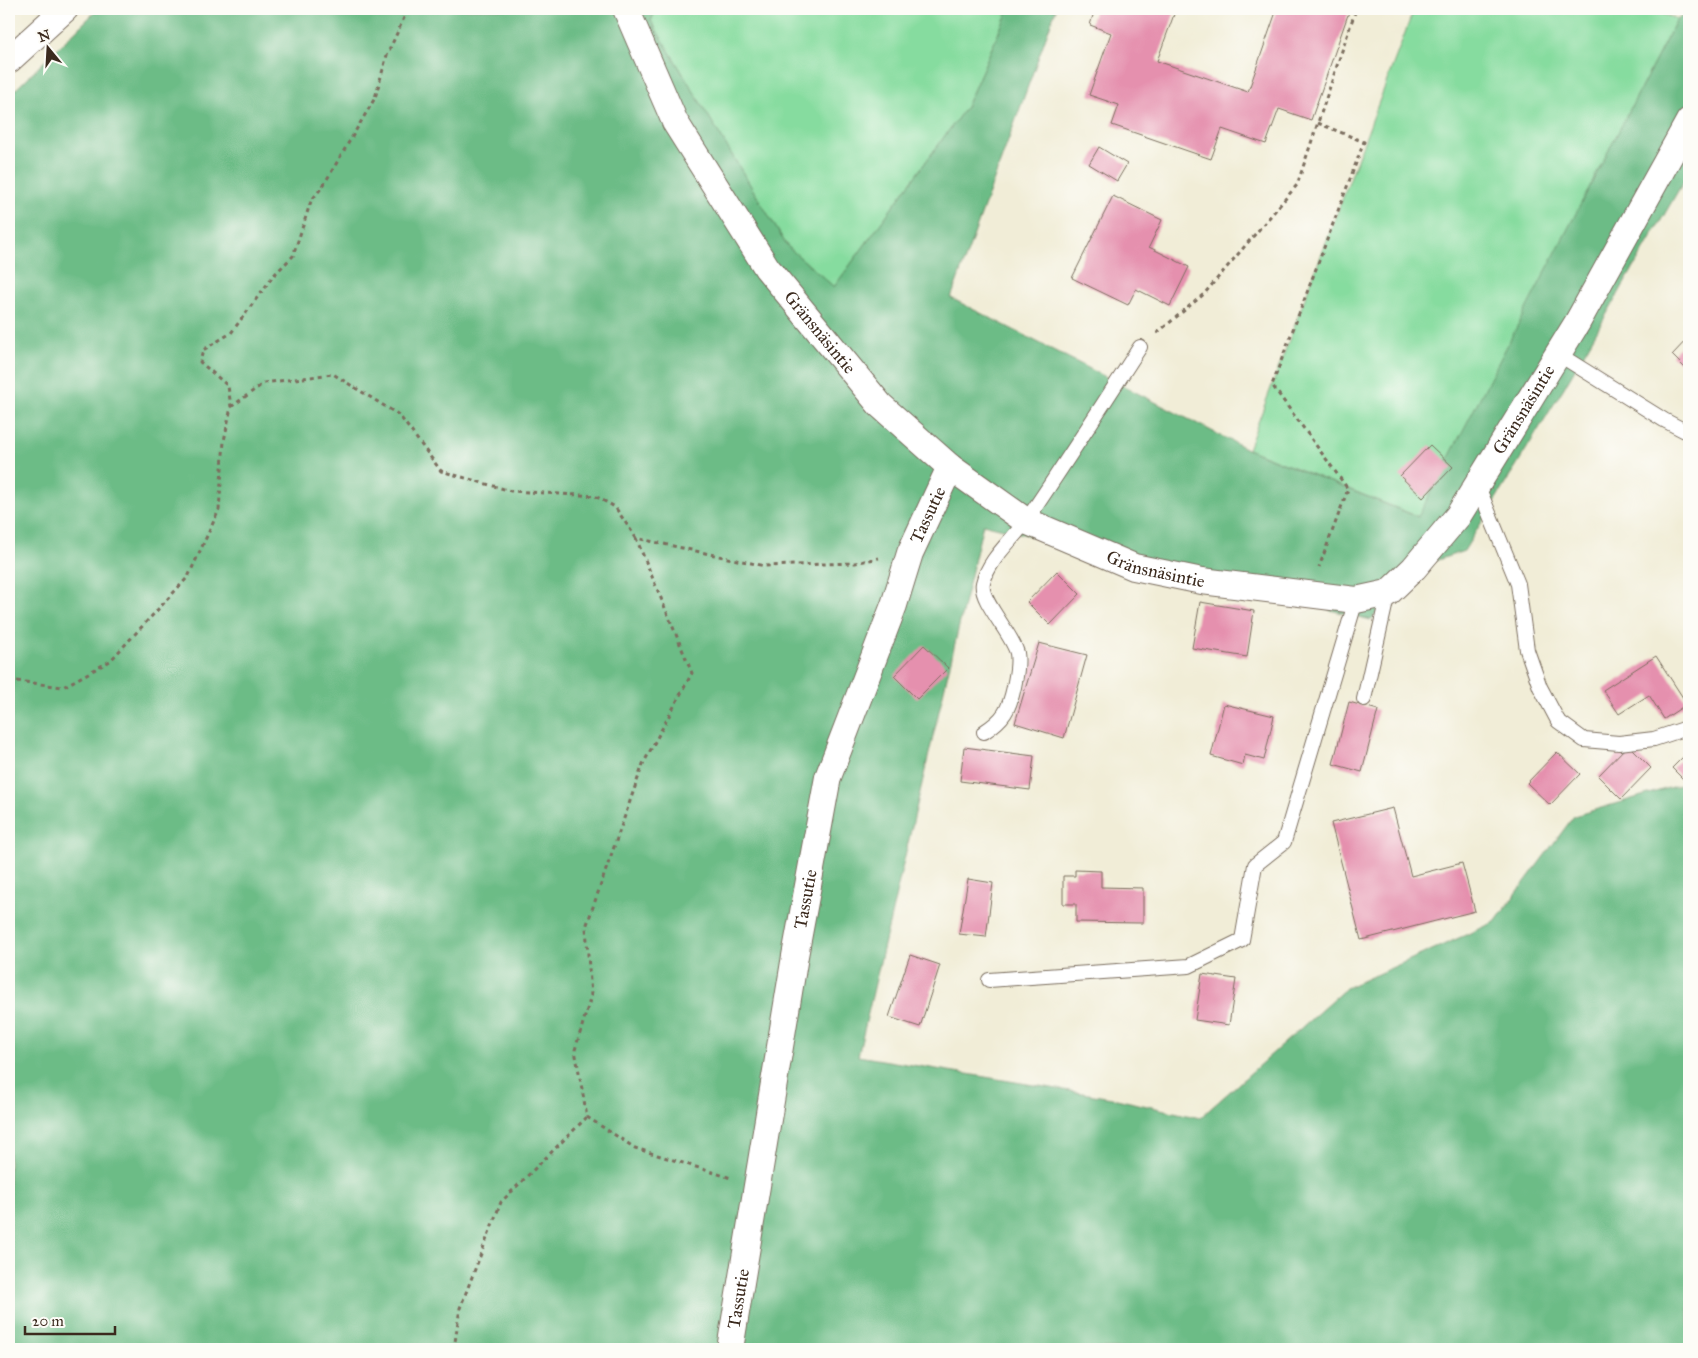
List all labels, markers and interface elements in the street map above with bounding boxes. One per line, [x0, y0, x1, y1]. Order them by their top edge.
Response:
north arrow [22, 22, 72, 72]
text: N [36, 26, 53, 46]
street label: Gränsnäsintie [779, 286, 861, 378]
street label: Gränsnäsintie [1488, 361, 1560, 458]
street label: Tassutie [905, 483, 950, 547]
street label: Gränsnäsintie [1103, 545, 1207, 592]
street label: Tassutie [789, 868, 822, 931]
street label: Tassutie [723, 1267, 754, 1330]
scale bar [25, 1303, 115, 1335]
text: 20 m [32, 1312, 64, 1330]

